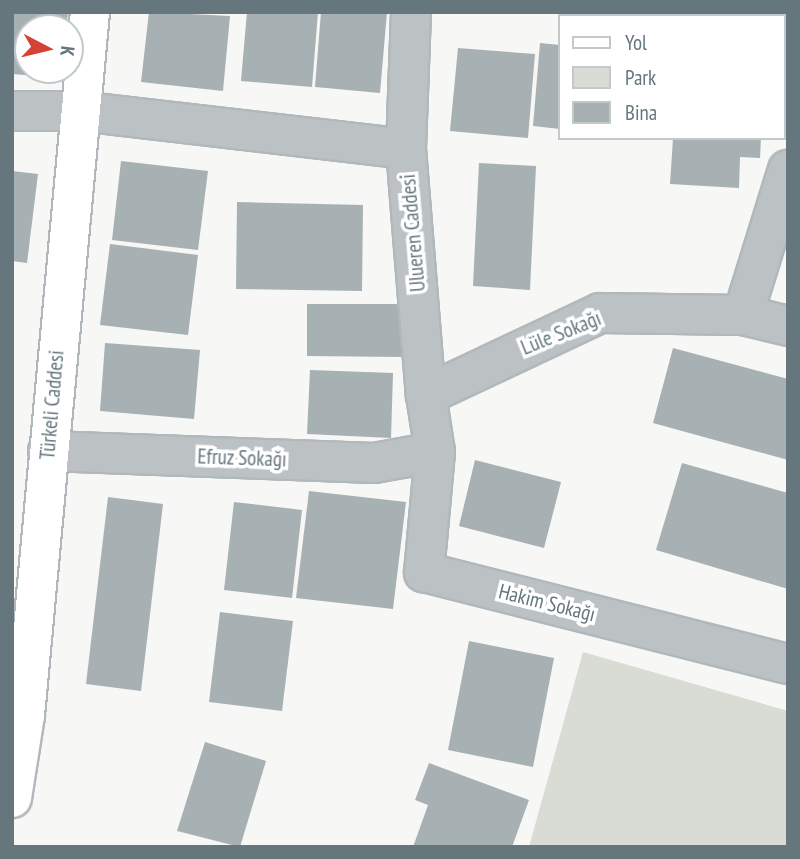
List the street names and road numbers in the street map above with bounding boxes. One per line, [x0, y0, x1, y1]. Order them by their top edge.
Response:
street label: Ulueren Caddesi [395, 173, 431, 293]
street label: Lüle Sokağı [517, 306, 605, 360]
street label: Türkeli Caddesi [35, 349, 69, 461]
street label: Efruz Sokağı [197, 444, 287, 472]
street label: Hakim Sokağı [496, 579, 598, 627]

